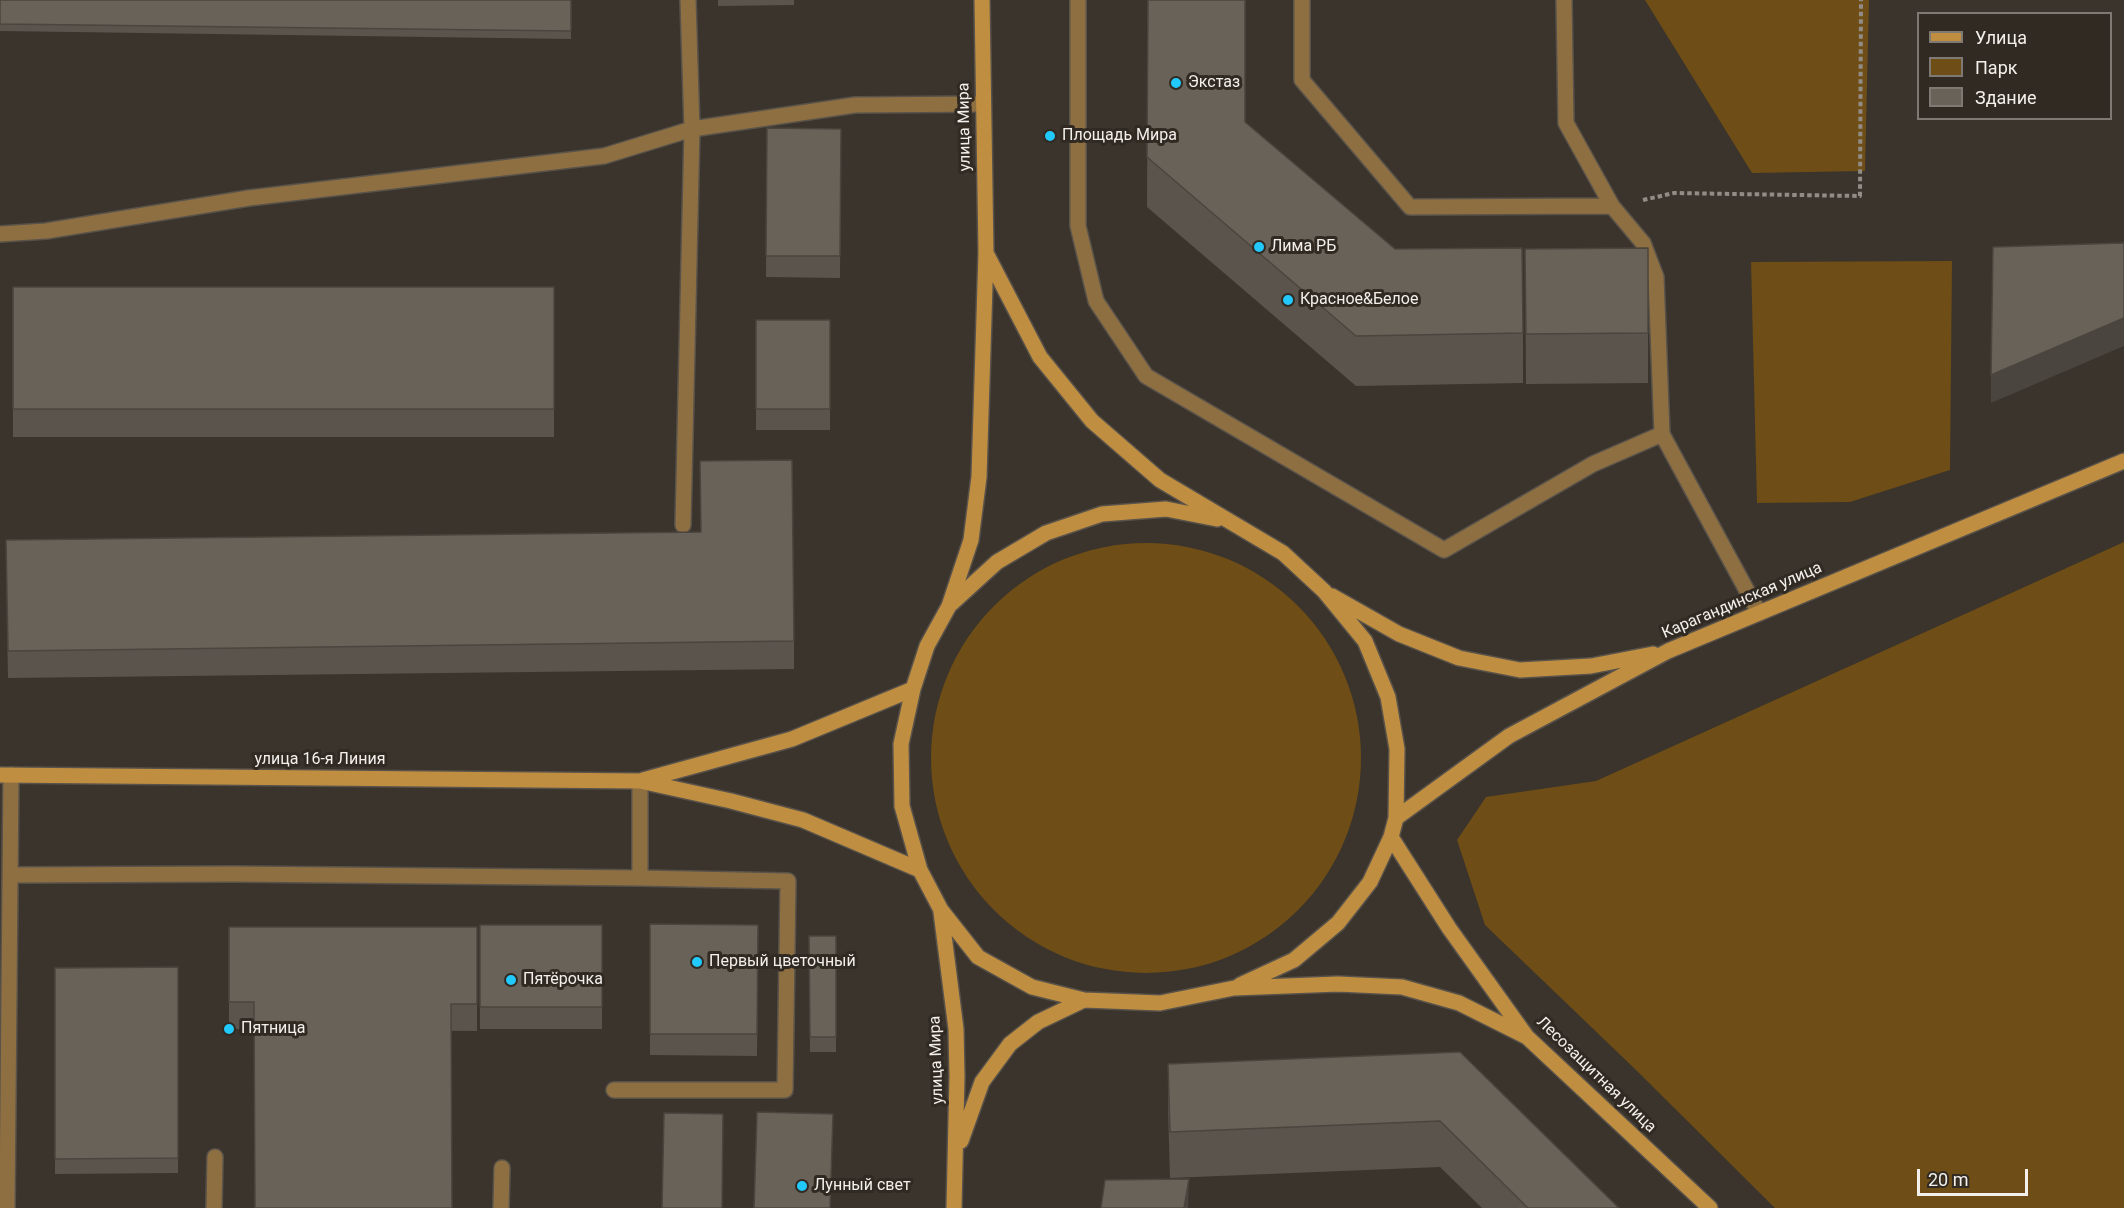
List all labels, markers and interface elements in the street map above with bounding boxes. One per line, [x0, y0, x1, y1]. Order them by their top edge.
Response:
legend [1917, 12, 2112, 120]
text: Улица [1975, 27, 2027, 48]
text: Парк [1975, 57, 2017, 78]
place label: Экстаз [1188, 73, 1240, 93]
marker: Экстаз [1169, 76, 1183, 90]
street label: улица Мира [955, 82, 975, 172]
text: Здание [1975, 87, 2037, 108]
place label: Площадь Мира [1062, 126, 1177, 146]
marker: Площадь Мира [1043, 129, 1057, 143]
place label: Лима РБ [1271, 237, 1336, 257]
marker: Лима РБ [1252, 240, 1266, 254]
place label: Красное&Белое [1300, 290, 1418, 310]
marker: Красное&Белое [1281, 293, 1295, 307]
street label: Карагандинская улица [1659, 559, 1825, 643]
street label: улица 16-я Линия [255, 750, 385, 770]
place label: Первый цветочный [709, 952, 856, 972]
marker: Первый цветочный [690, 955, 704, 969]
place label: Пятёрочка [523, 970, 603, 990]
marker: Пятёрочка [504, 973, 518, 987]
street label: Лесозащитная улица [1532, 1013, 1660, 1137]
street label: улица Мира [926, 1015, 948, 1105]
place label: Пятница [241, 1019, 306, 1039]
marker: Пятница [222, 1022, 236, 1036]
scale bar [1920, 1157, 2031, 1195]
text: 20 m [1928, 1169, 1968, 1190]
place label: Лунный свет [814, 1176, 911, 1196]
marker: Лунный свет [795, 1179, 809, 1193]

